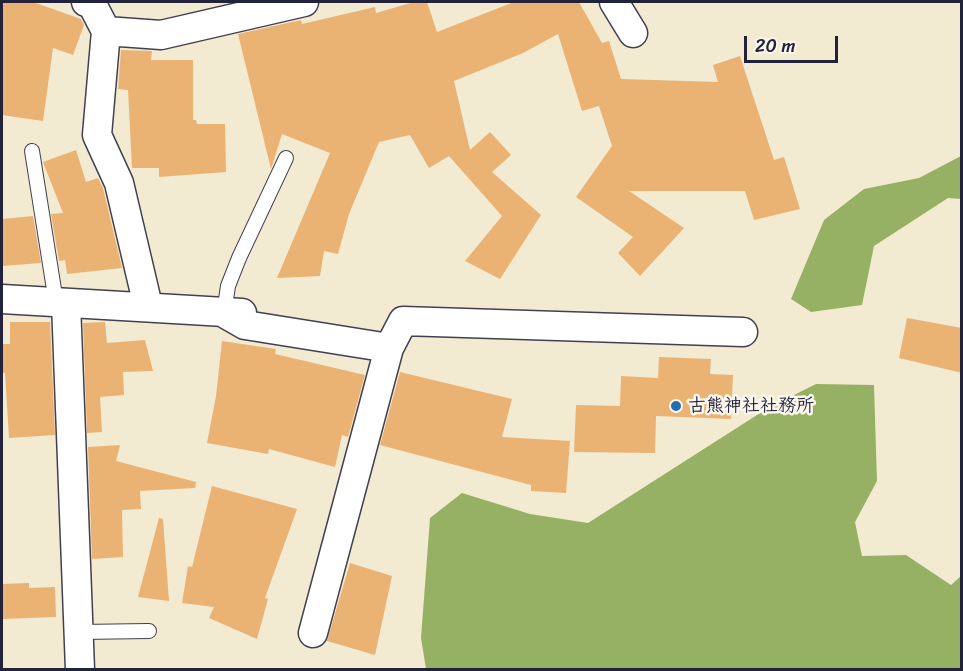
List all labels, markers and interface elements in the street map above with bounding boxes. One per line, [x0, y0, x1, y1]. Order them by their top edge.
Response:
scale bar [747, 24, 842, 62]
text: 20 m [755, 30, 795, 62]
place label: 古熊神社社務所 [688, 395, 814, 417]
marker: 古熊神社社務所 [669, 399, 683, 413]

